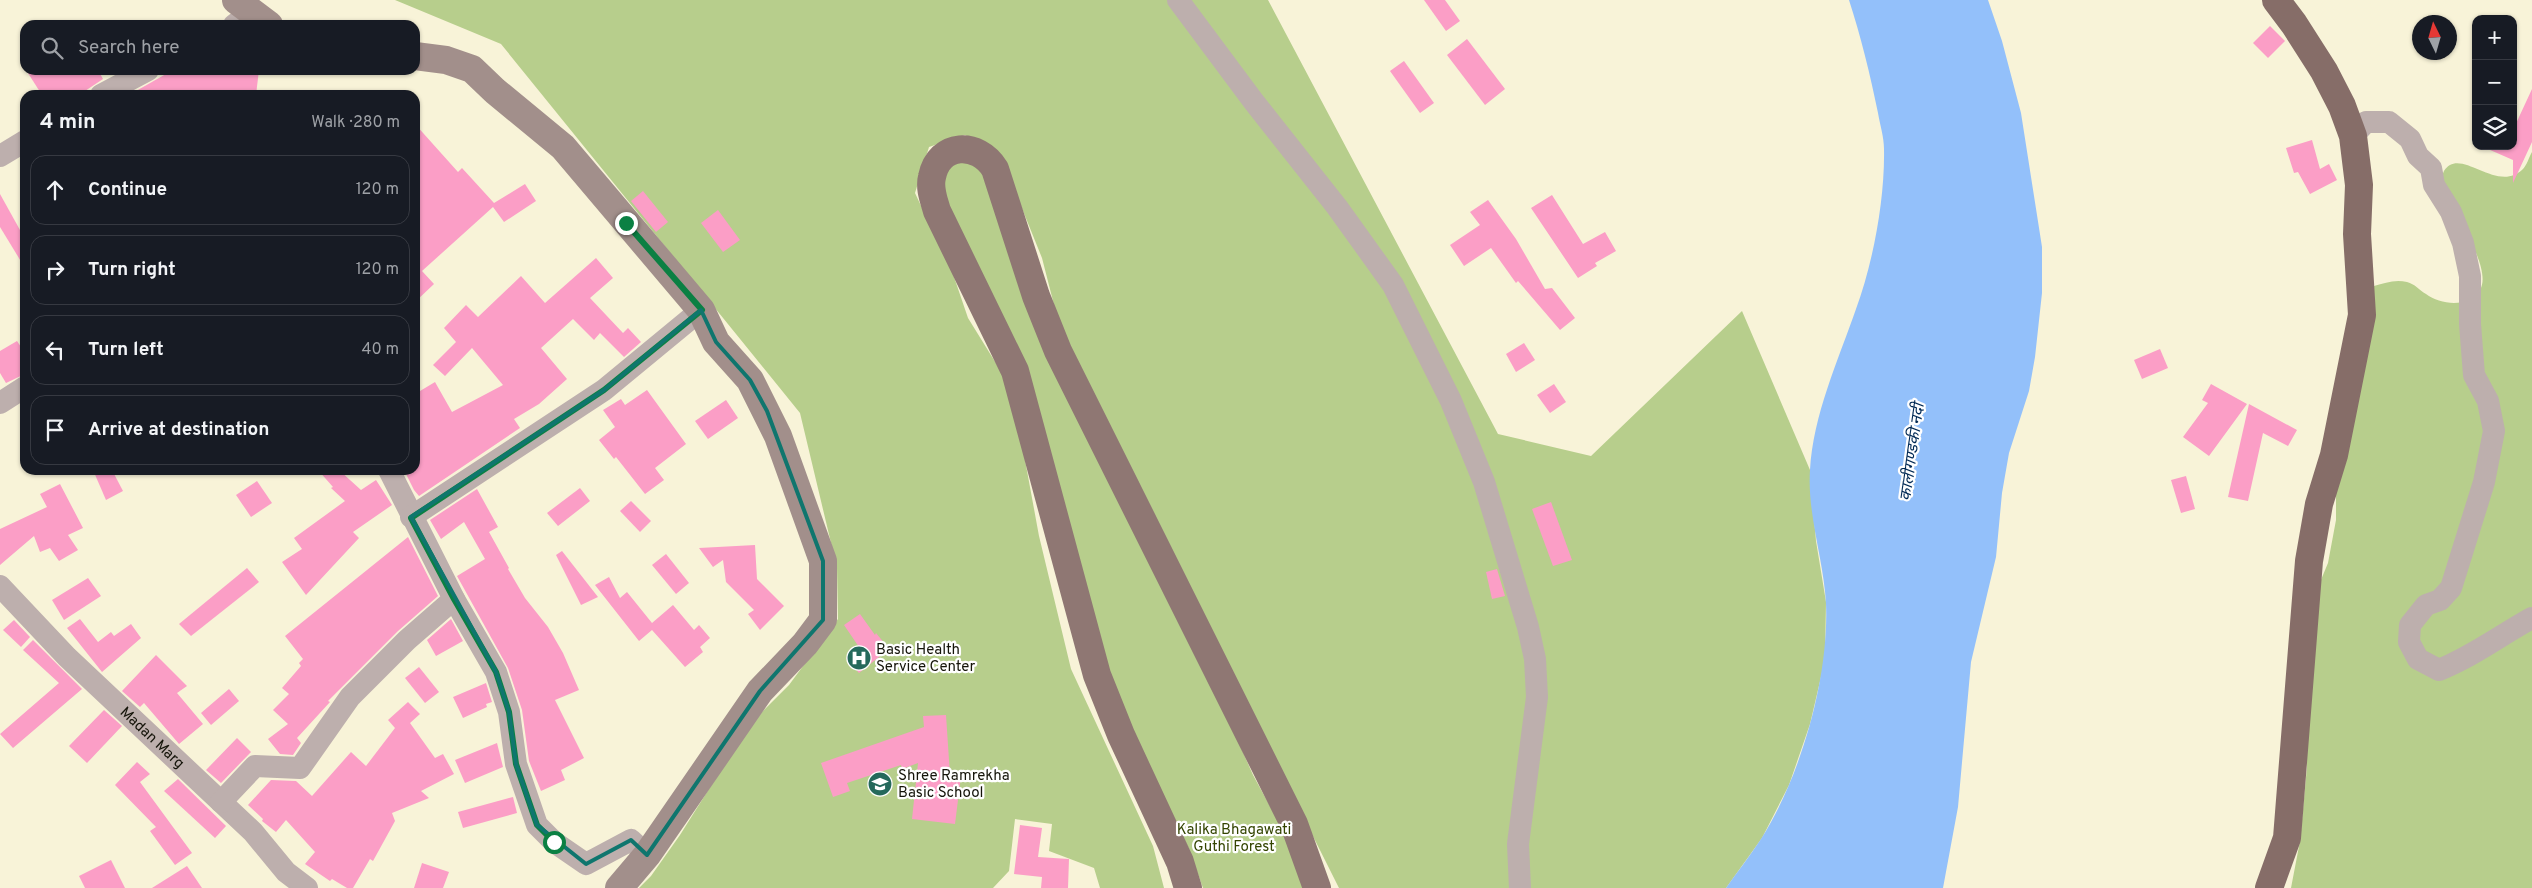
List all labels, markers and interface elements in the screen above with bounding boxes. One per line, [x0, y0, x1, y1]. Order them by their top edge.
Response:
north arrow [2412, 15, 2457, 60]
map controls [2472, 15, 2517, 150]
button: + [2472, 15, 2517, 60]
search box [20, 20, 420, 75]
icon: search [38, 34, 66, 62]
text: Search here [78, 36, 180, 60]
button: − [2472, 60, 2517, 105]
button: layers [2472, 105, 2517, 150]
text: 4 min [40, 109, 96, 136]
text: Walk · 280 m [311, 113, 400, 133]
icon: ahead [41, 176, 69, 204]
text: Continue [88, 178, 167, 202]
text: 120 m [356, 180, 399, 200]
route end [615, 212, 638, 235]
icon: right [41, 256, 69, 284]
text: Turn right [88, 258, 176, 282]
text: 120 m [356, 260, 399, 280]
icon: left [41, 336, 69, 364]
text: Turn left [88, 338, 164, 362]
text: 40 m [361, 340, 399, 360]
water label: कालीगण्डकी नदी [1895, 399, 1930, 502]
icon: arrive [41, 416, 69, 444]
text: Arrive at destination [88, 418, 269, 442]
place label: Basic Health Service Center [876, 641, 976, 677]
hospital icon: Basic Health Service Center [846, 645, 872, 671]
street label: Madan Marg [115, 704, 188, 774]
place label: Shree Ramrekha Basic School [898, 767, 1010, 803]
school or university icon: Shree Ramrekha Basic School [867, 771, 893, 797]
park label: Kalika Bhagawati Guthi Forest [1177, 821, 1291, 857]
route start [543, 831, 566, 854]

